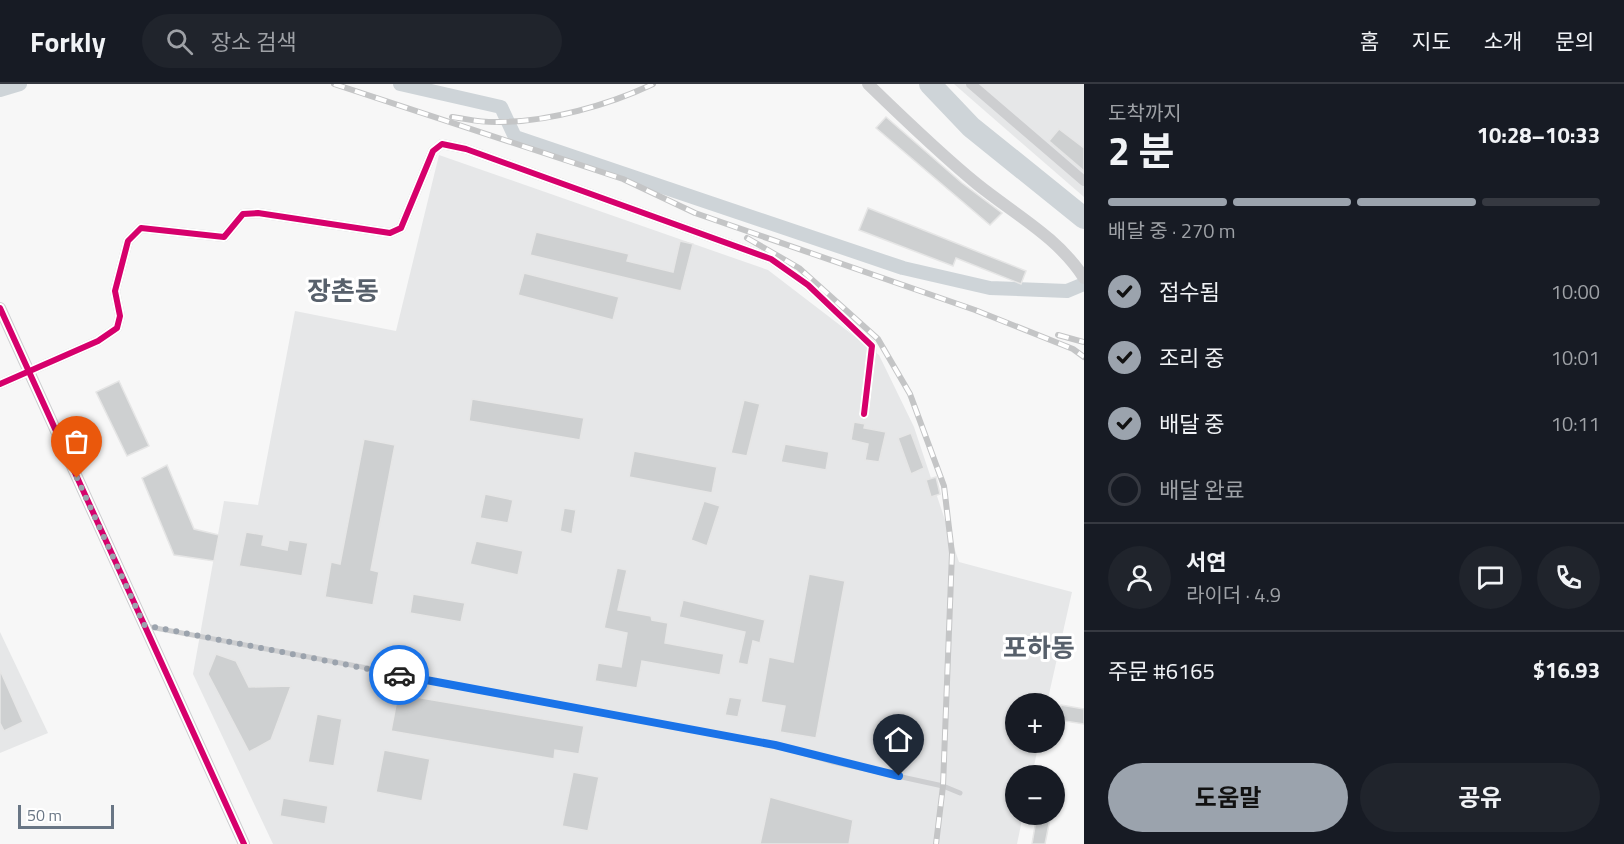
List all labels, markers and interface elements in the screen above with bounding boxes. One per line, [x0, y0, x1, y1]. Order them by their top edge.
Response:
search box [142, 14, 562, 68]
text: Forkly [30, 20, 106, 63]
icon: search [163, 25, 196, 58]
text: 장소 검색 [211, 25, 297, 59]
text: 홈 [1360, 25, 1379, 57]
text: 지도 [1412, 25, 1451, 57]
text: 소개 [1484, 25, 1522, 57]
text: 문의 [1555, 25, 1594, 57]
text: 도착까지 [1108, 97, 1182, 128]
text: 10:28–10:33 [1477, 118, 1600, 152]
text: 2 분 [1108, 121, 1174, 180]
text: 배달 중 · 270 m [1108, 215, 1235, 246]
district label: 장촌동 [307, 271, 379, 310]
icon: check [1108, 275, 1141, 308]
text: 접수됨 [1159, 275, 1220, 309]
text: 10:00 [1551, 276, 1600, 307]
icon: check [1108, 341, 1141, 374]
text: 조리 중 [1159, 341, 1225, 375]
text: 10:01 [1551, 342, 1600, 373]
icon: check [1108, 407, 1141, 440]
text: 배달 중 [1159, 407, 1225, 441]
text: 10:11 [1551, 408, 1600, 439]
pin [51, 416, 102, 478]
icon: bag [60, 425, 93, 458]
text: 배달 완료 [1159, 473, 1245, 507]
text: 서연 [1186, 545, 1226, 579]
button: person [1108, 546, 1171, 609]
button: chat [1459, 546, 1522, 609]
button: phone [1537, 546, 1600, 609]
text: 라이더 · 4.9 [1186, 579, 1281, 610]
district label: 포하동 [1003, 628, 1075, 667]
courier [369, 645, 429, 705]
text: $16.93 [1533, 653, 1600, 687]
text: 주문 #6165 [1108, 654, 1215, 688]
icon: car [383, 659, 416, 692]
map controls [1005, 693, 1065, 825]
button: + [1005, 693, 1065, 753]
pin [873, 714, 924, 776]
icon: home [882, 723, 915, 756]
button: 도움말 [1108, 763, 1348, 832]
button: 공유 [1360, 763, 1600, 832]
button: − [1005, 765, 1065, 825]
scale bar [18, 802, 114, 830]
text: 50 m [27, 803, 62, 827]

